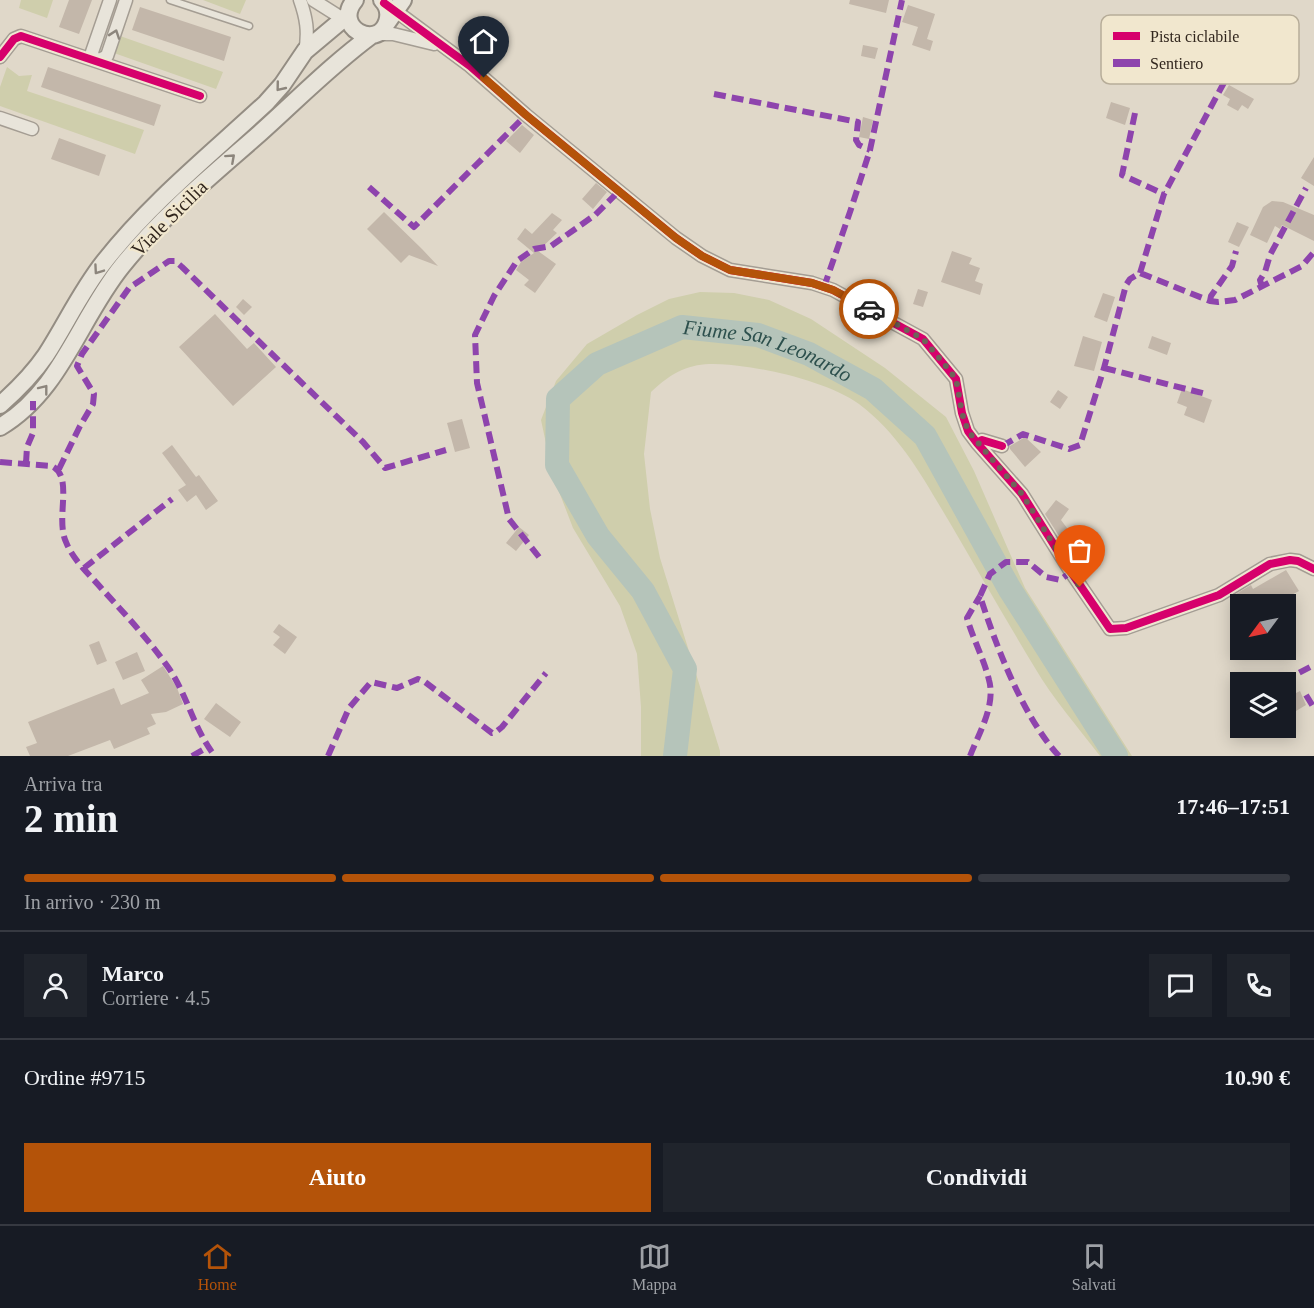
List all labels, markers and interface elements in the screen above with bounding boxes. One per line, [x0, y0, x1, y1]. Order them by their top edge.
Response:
legend [1101, 15, 1299, 84]
pin [458, 16, 509, 78]
icon: home [467, 25, 500, 58]
text: Pista ciclabile [1150, 28, 1239, 45]
one-way arrow [107, 29, 120, 40]
text: Sentiero [1150, 55, 1203, 72]
one-way arrow [276, 80, 287, 91]
one-way arrow [225, 154, 235, 165]
street label: Viale Sicilia [126, 175, 212, 261]
one-way arrow [94, 263, 105, 274]
courier [839, 279, 899, 339]
icon: car [853, 293, 886, 326]
water label: Fiume San Leonardo [681, 315, 856, 387]
one-way arrow [36, 384, 47, 395]
pin [1054, 525, 1105, 587]
icon: bag [1063, 534, 1096, 567]
north arrow [1230, 594, 1296, 660]
map controls [1230, 594, 1296, 738]
button: layers [1230, 672, 1296, 738]
text: Arriva tra [24, 773, 102, 795]
text: 17:46–17:51 [1176, 794, 1290, 819]
text: 2 min [24, 797, 118, 840]
text: In arrivo · 230 m [24, 891, 161, 913]
button: person [24, 954, 87, 1017]
button: chat [1149, 954, 1212, 1017]
button: phone [1227, 954, 1290, 1017]
text: Marco [102, 961, 164, 986]
text: Corriere · 4.5 [102, 987, 210, 1009]
text: Ordine #9715 [24, 1065, 146, 1090]
text: 10.90 € [1224, 1065, 1290, 1090]
button: Aiuto [24, 1143, 651, 1212]
button: Condividi [663, 1143, 1290, 1212]
tab: Home [198, 1240, 237, 1294]
tab: Mappa [632, 1240, 677, 1294]
tab: Salvati [1072, 1240, 1116, 1294]

